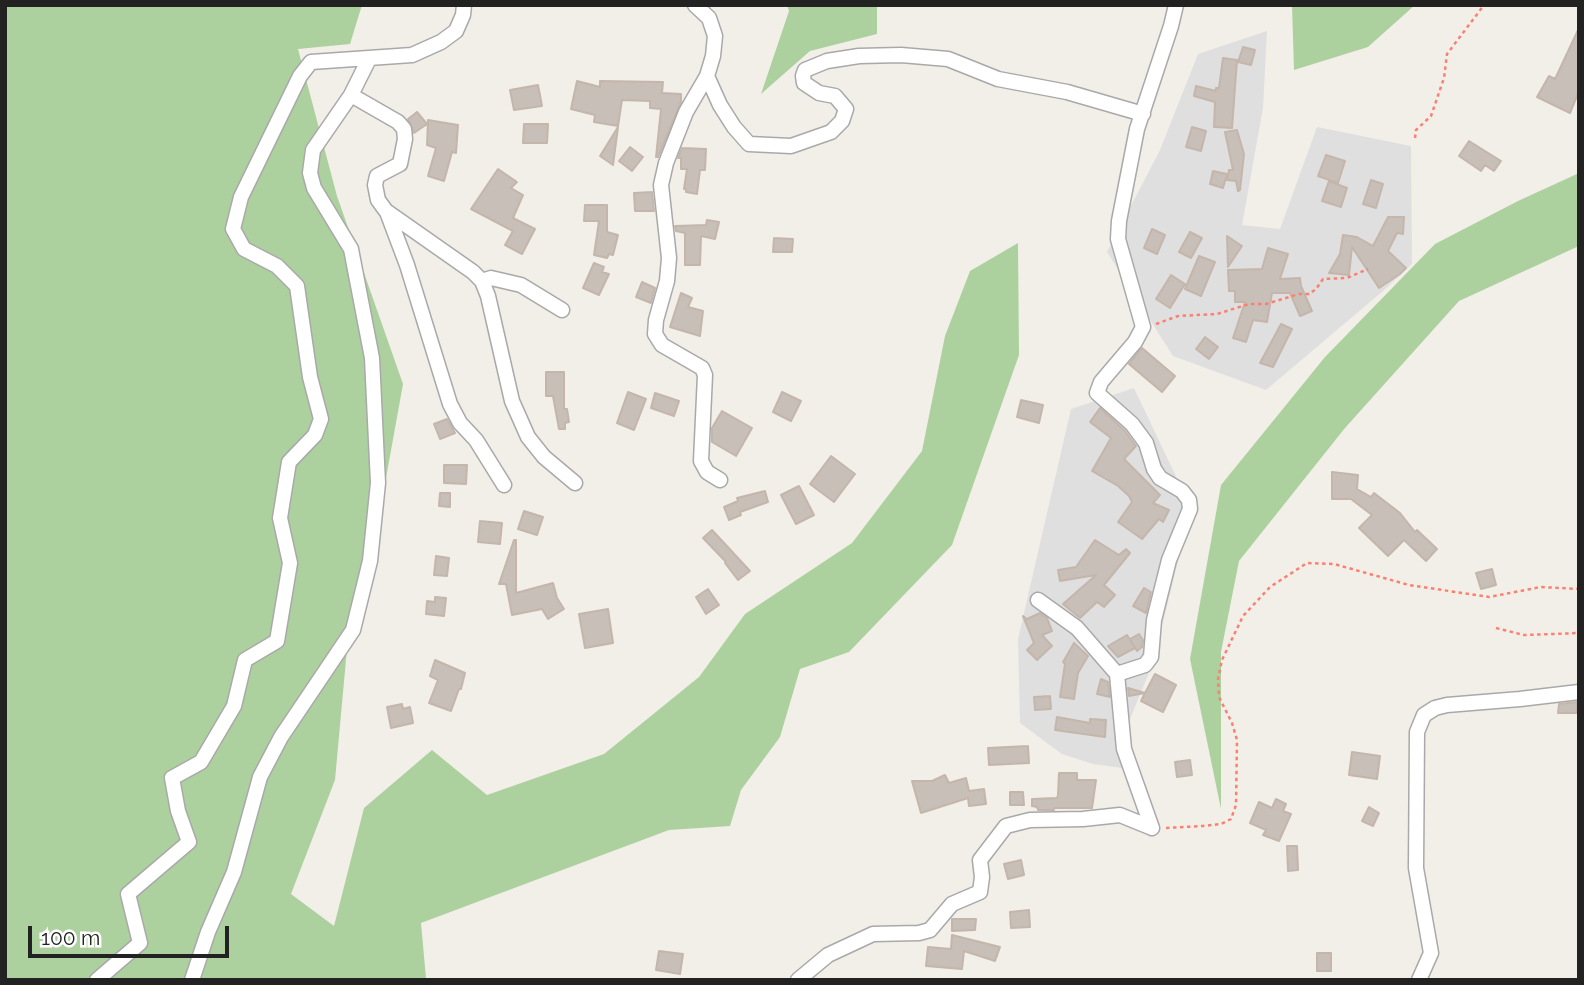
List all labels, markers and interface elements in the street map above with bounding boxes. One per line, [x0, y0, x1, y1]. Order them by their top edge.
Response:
scale bar [32, 912, 233, 956]
text: 100 m [41, 925, 100, 950]

